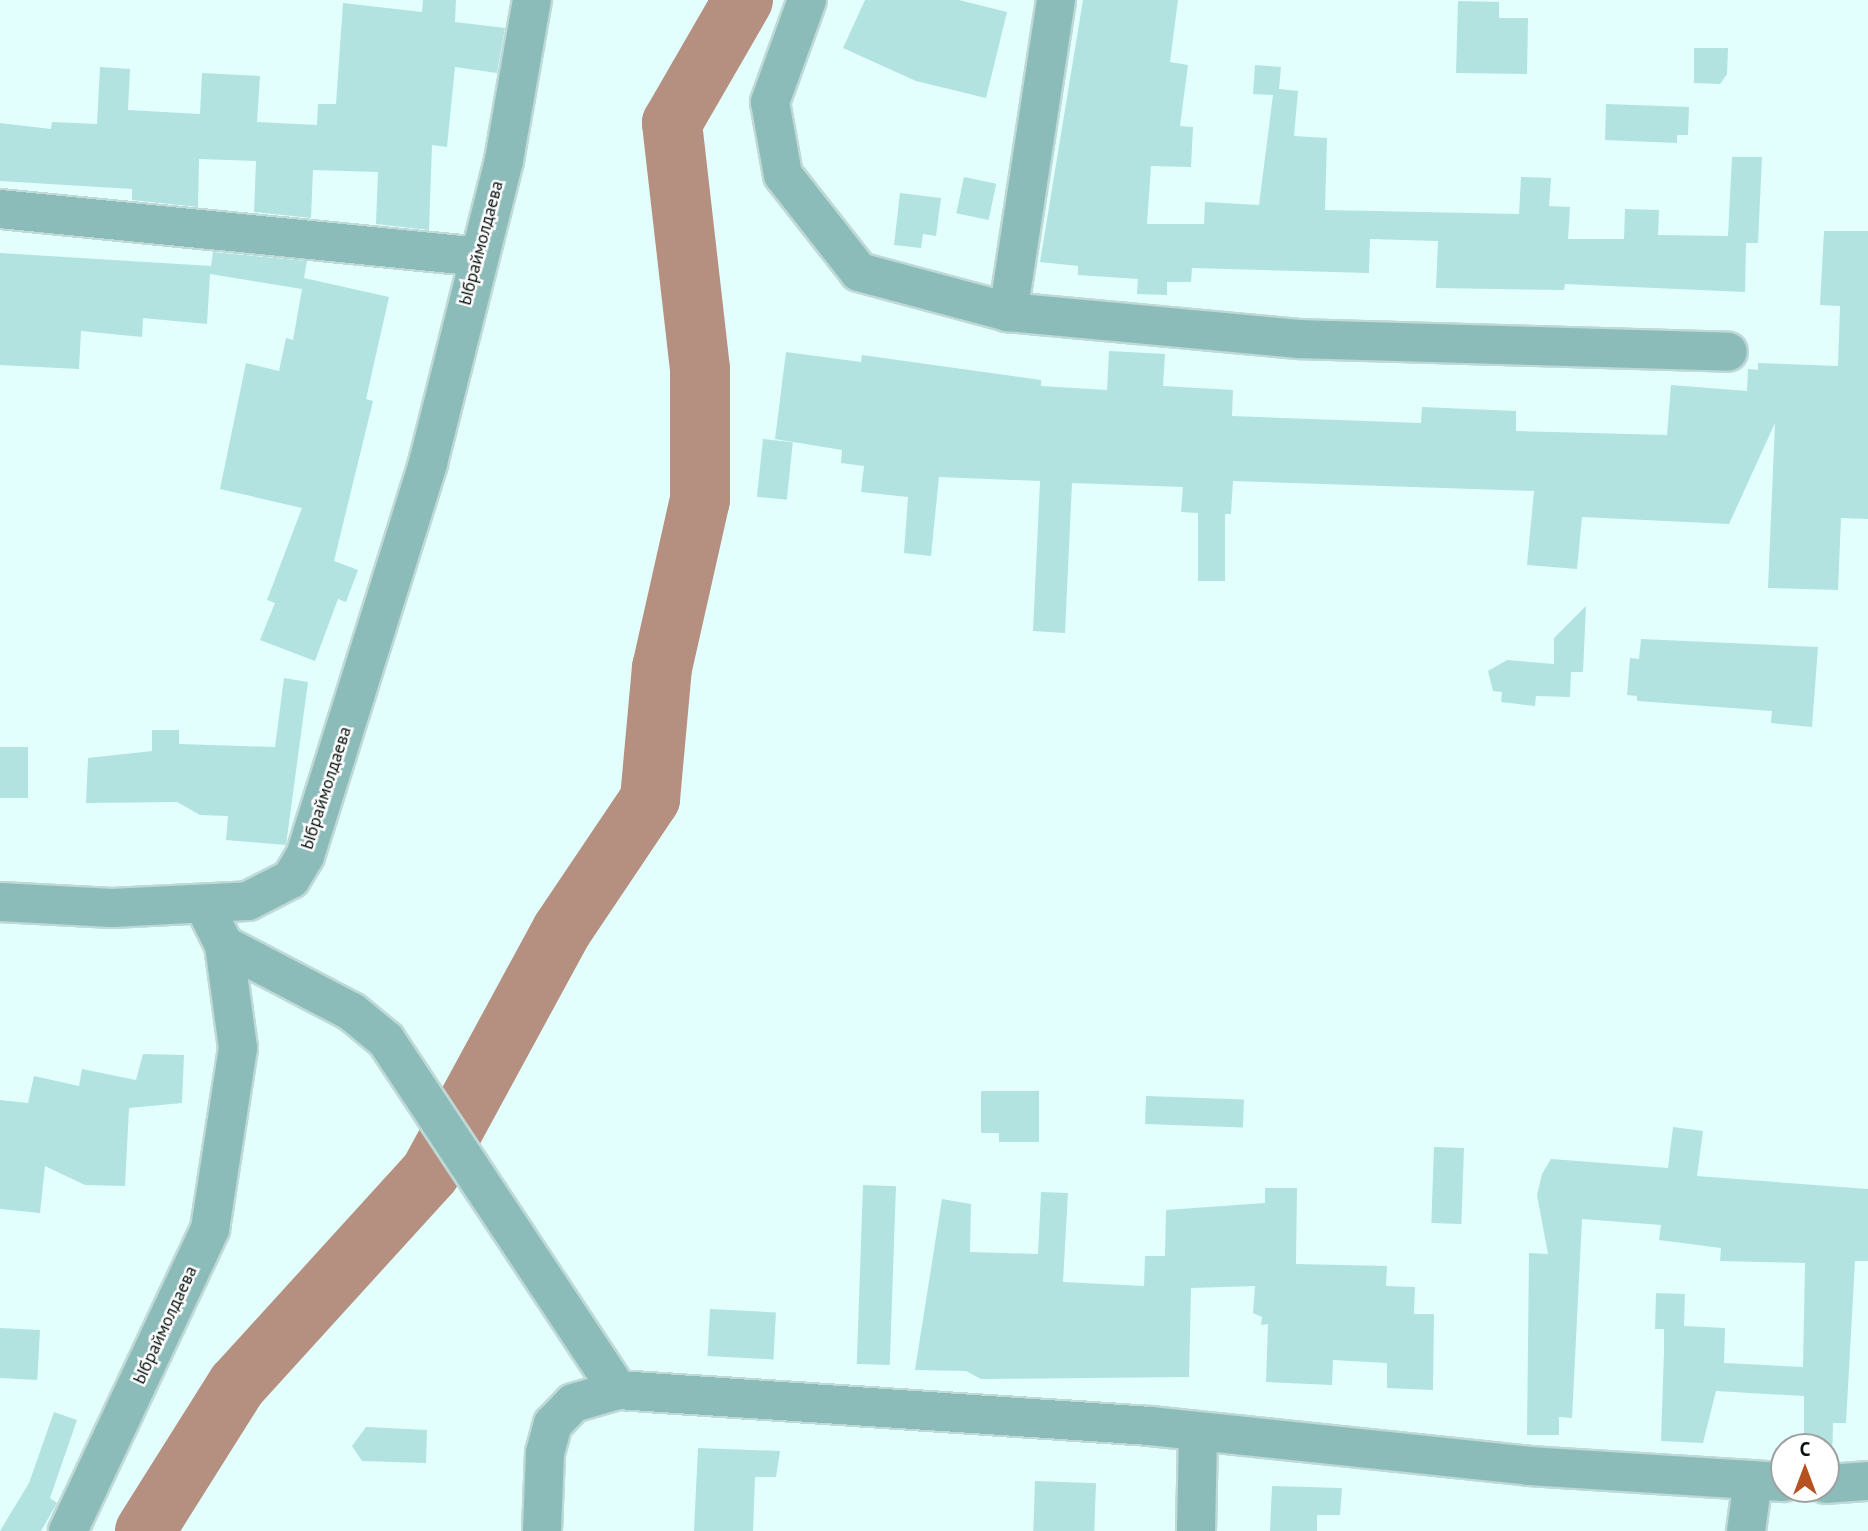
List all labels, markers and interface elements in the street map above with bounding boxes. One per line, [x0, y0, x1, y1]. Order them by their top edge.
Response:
street label: Ыбраймолдаева [454, 178, 508, 308]
street label: Ыбраймолдаева [296, 724, 356, 852]
street label: Ыбраймолдаева [128, 1262, 202, 1388]
north arrow [1770, 1433, 1840, 1503]
text: С [1800, 1437, 1810, 1461]

